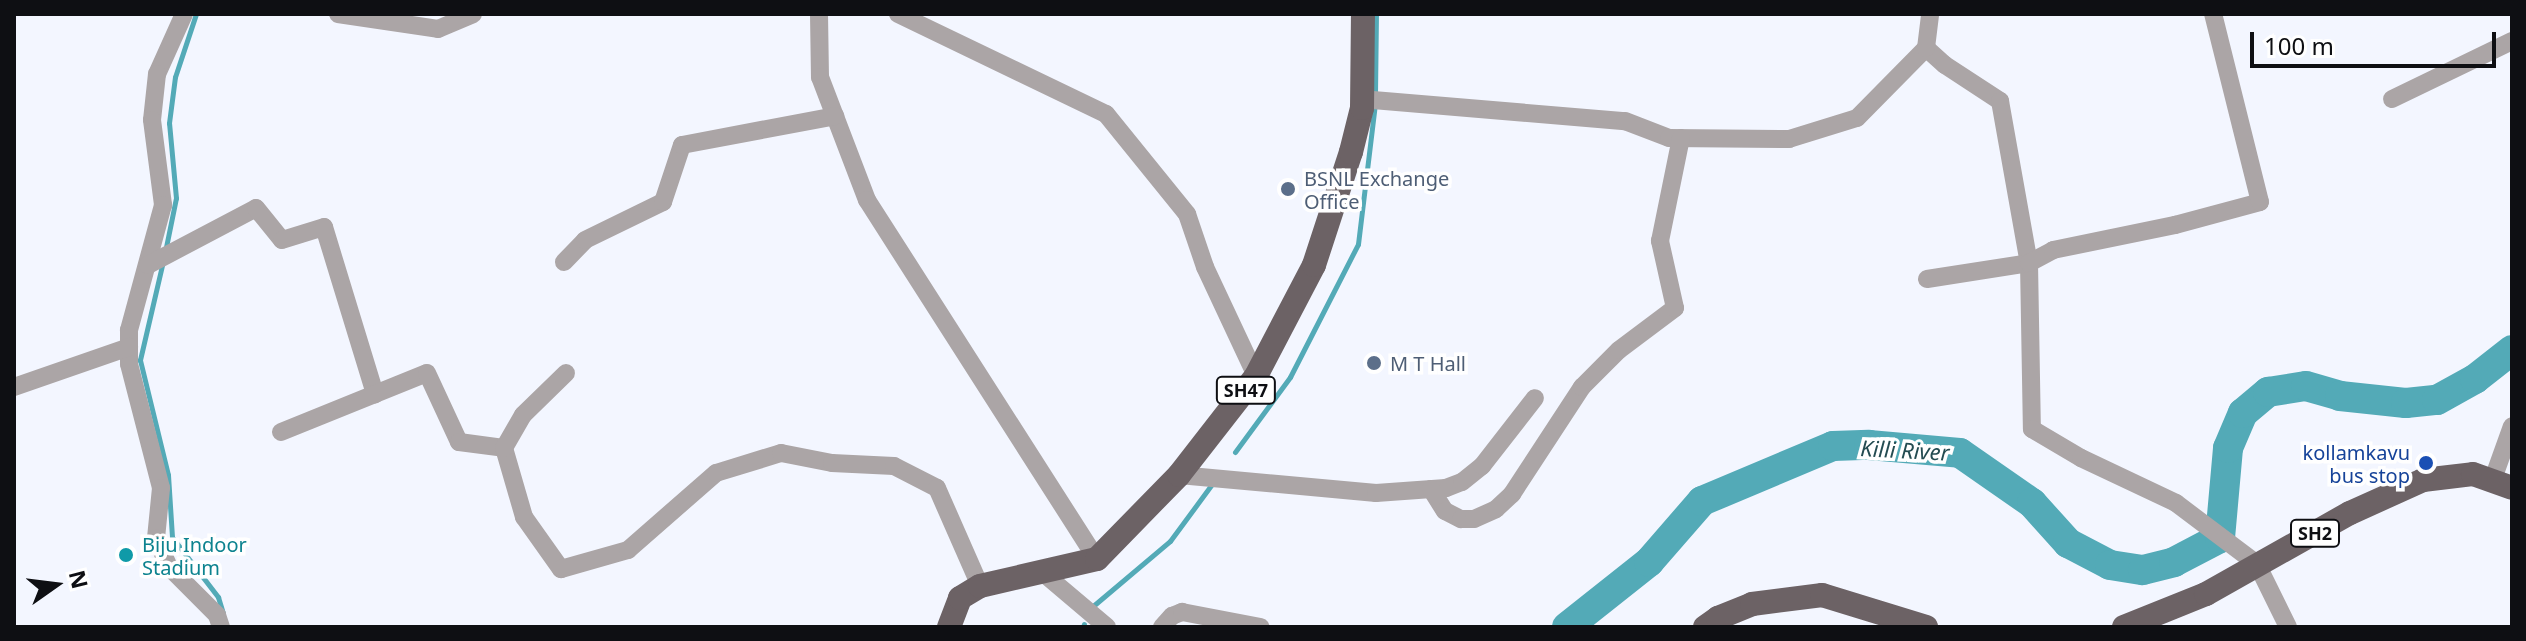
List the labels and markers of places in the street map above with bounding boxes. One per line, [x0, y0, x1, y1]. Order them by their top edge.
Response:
place label: BSNL Exchange Office [1304, 166, 1449, 213]
marker: BSNL Exchange Office [1279, 180, 1297, 198]
place label: M T Hall [1390, 351, 1466, 375]
marker: M T Hall [1365, 354, 1383, 372]
place label: kollamkavu bus stop [2303, 440, 2410, 487]
marker: kollamkavu bus stop [2417, 454, 2435, 472]
place label: Biju Indoor Stadium [142, 532, 247, 579]
marker: Biju Indoor Stadium [117, 546, 135, 564]

